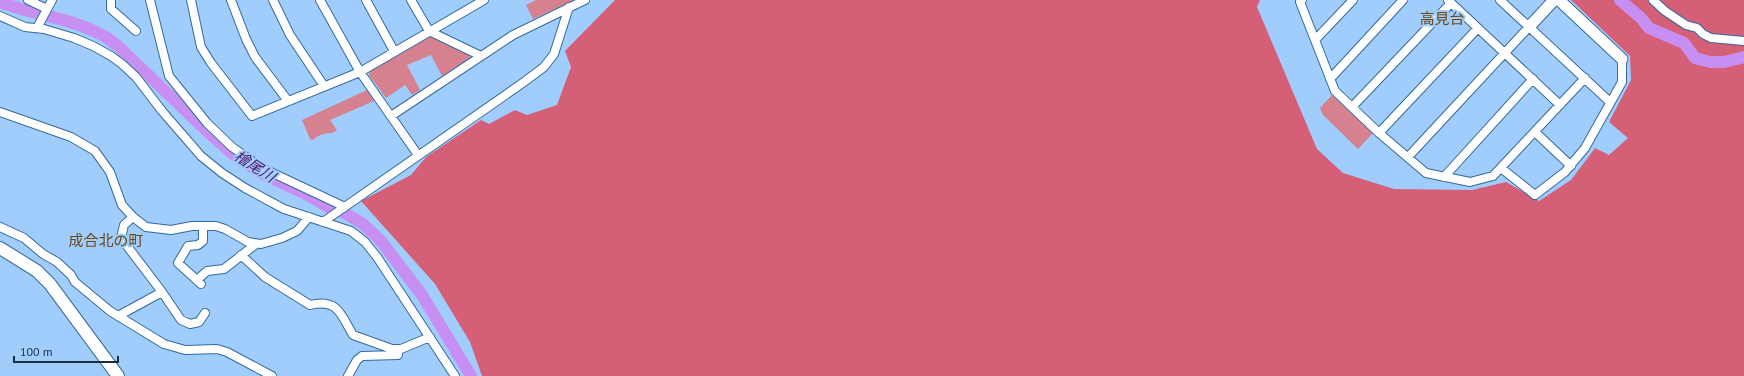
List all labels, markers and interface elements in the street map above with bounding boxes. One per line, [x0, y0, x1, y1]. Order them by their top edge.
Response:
district label: 高見台 [1419, 9, 1465, 28]
water label: 檜尾川 [231, 146, 281, 187]
district label: 成合北の町 [68, 231, 144, 250]
scale bar [14, 338, 118, 364]
text: 100 m [20, 344, 53, 359]

